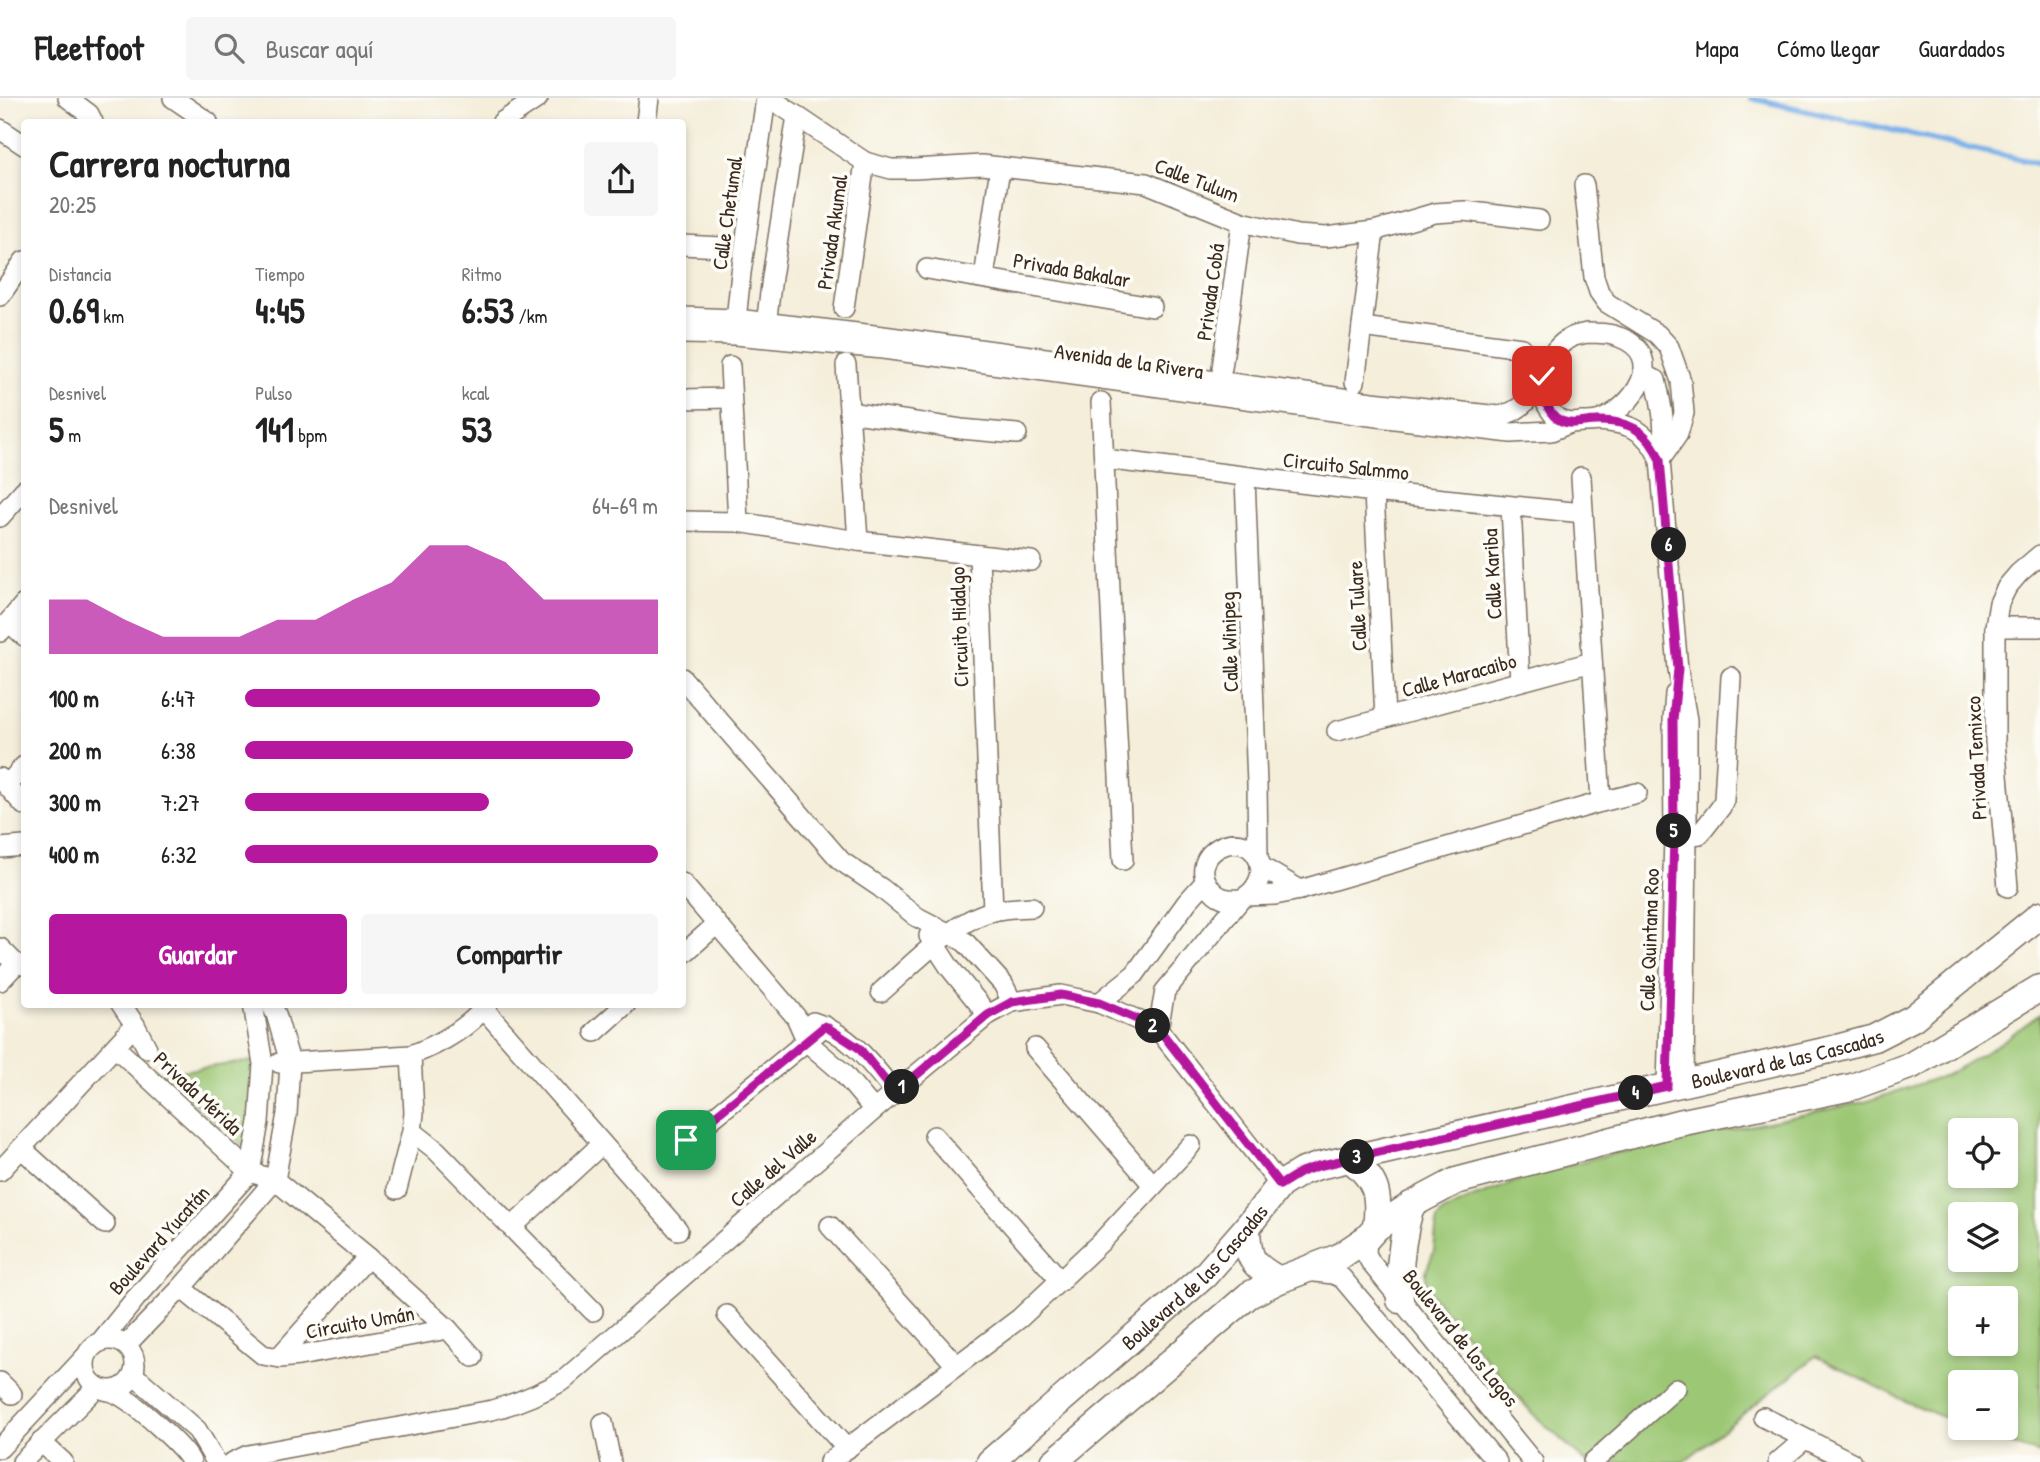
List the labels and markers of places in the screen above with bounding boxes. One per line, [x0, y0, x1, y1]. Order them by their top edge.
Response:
pin [1512, 346, 1572, 406]
pin: 6 [1652, 528, 1686, 562]
pin: 5 [1656, 814, 1692, 848]
pin: 2 [1136, 1009, 1170, 1044]
pin: 1 [884, 1070, 920, 1104]
pin: 4 [1618, 1076, 1654, 1110]
pin [656, 1110, 716, 1170]
pin: 3 [1340, 1140, 1374, 1174]

